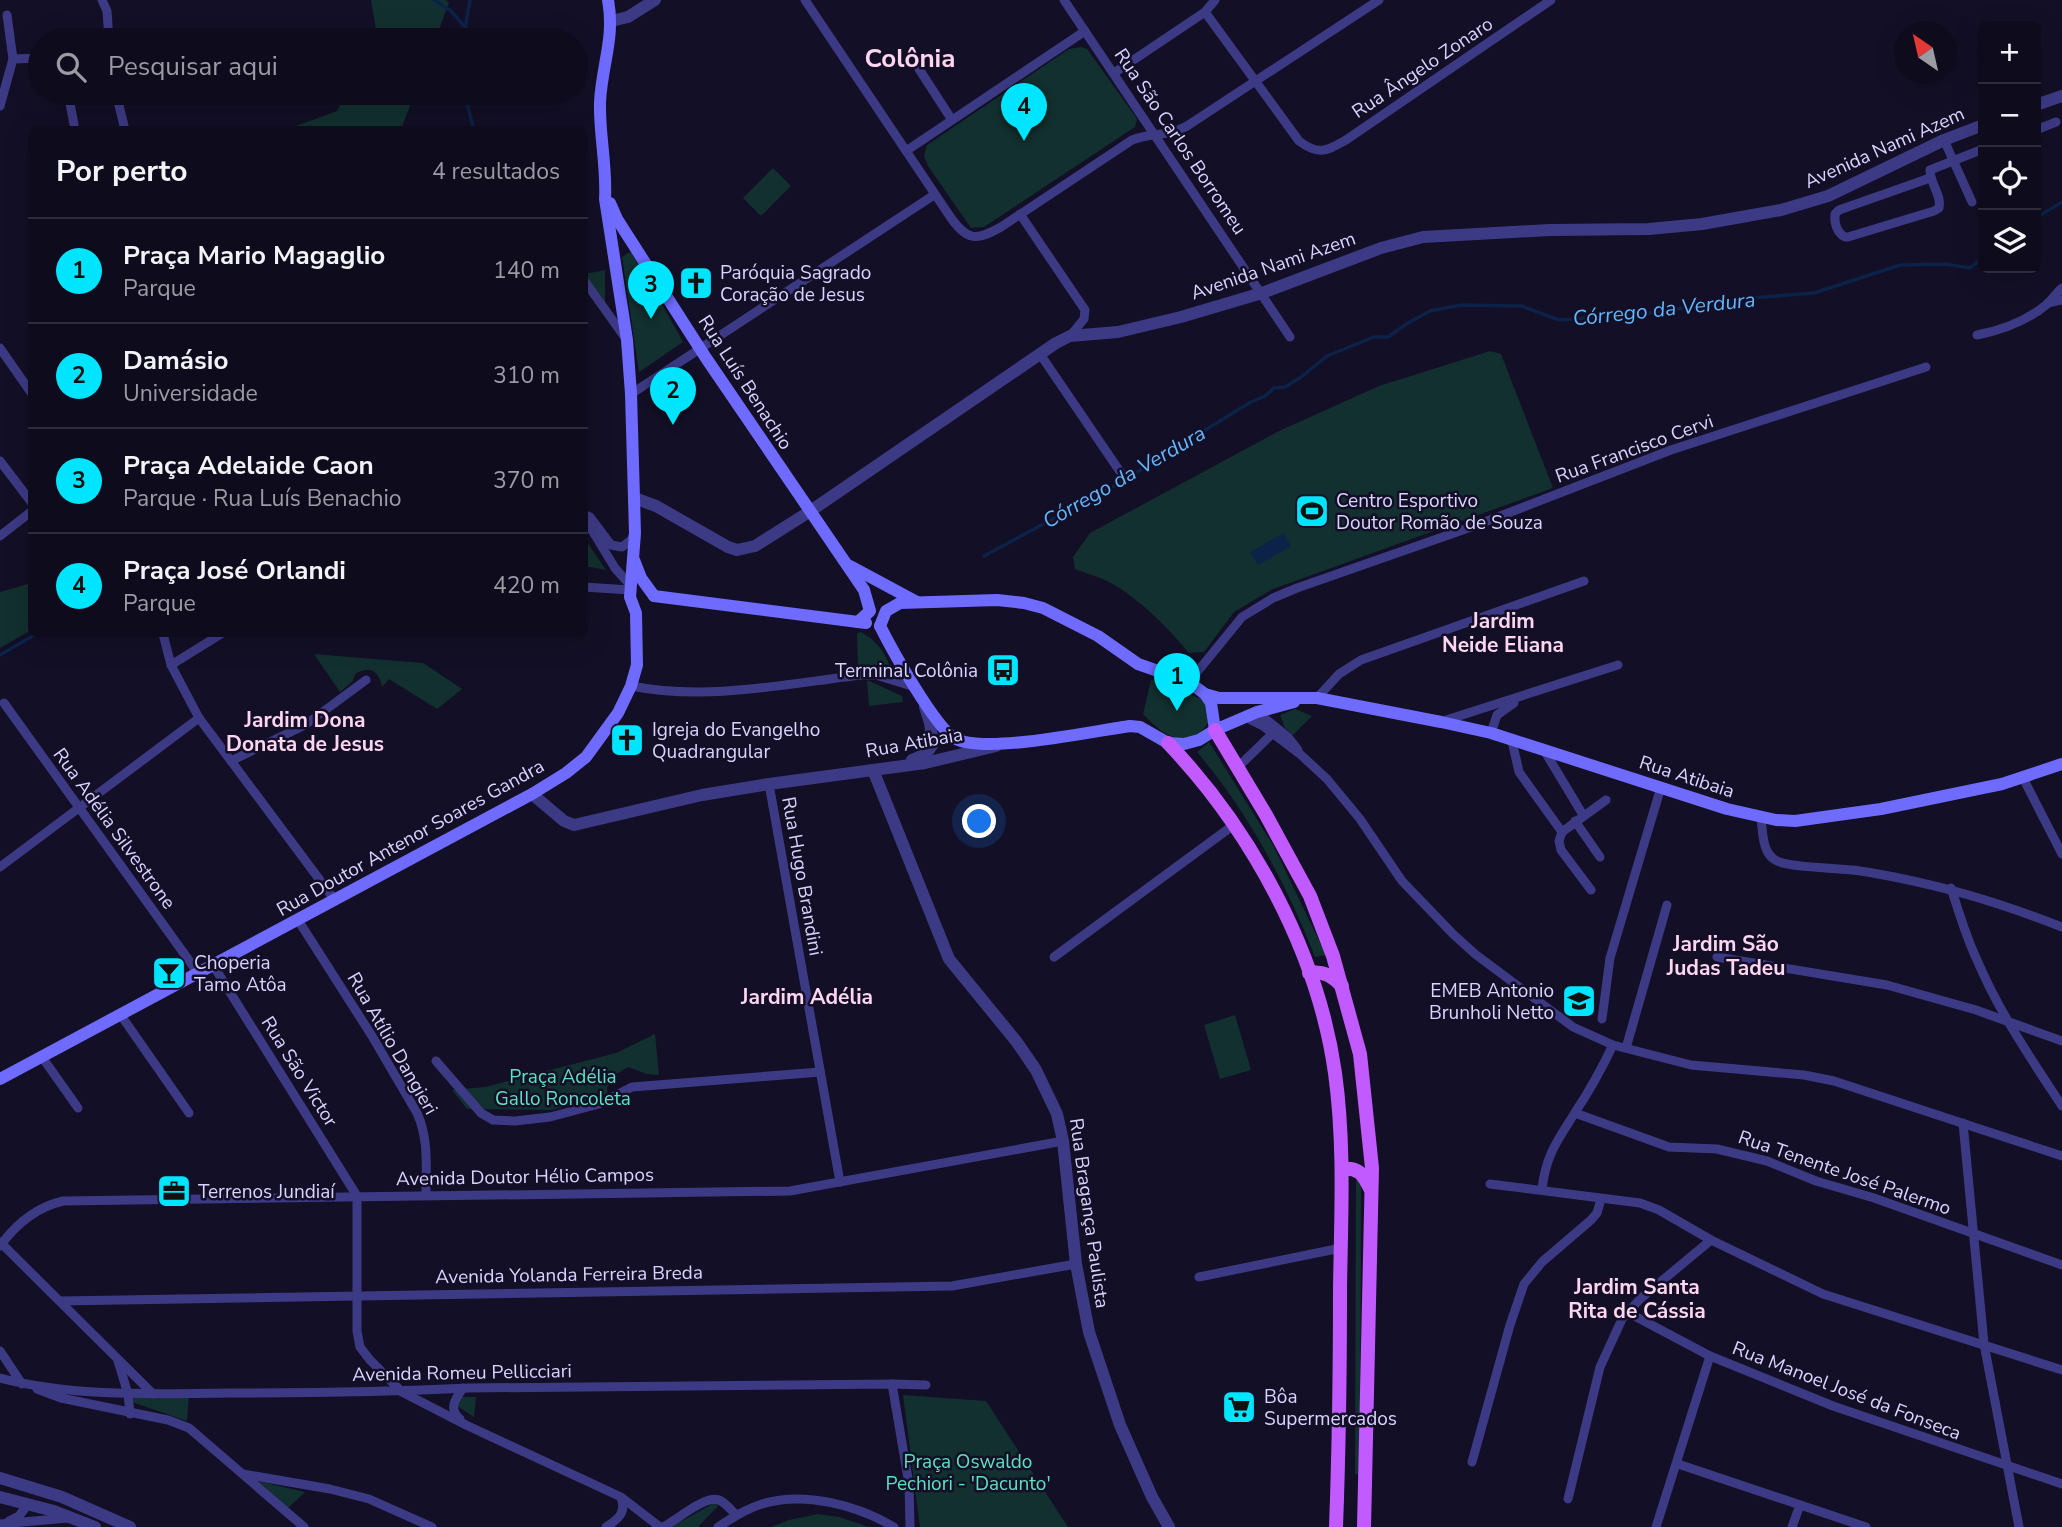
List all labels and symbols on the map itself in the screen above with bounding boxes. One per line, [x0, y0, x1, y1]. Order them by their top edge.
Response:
street label: Rua Ângelo Zonaro [1347, 11, 1498, 125]
north arrow [1894, 21, 1957, 84]
district label: Colônia [865, 41, 955, 76]
street label: Rua São Carlos Borromeu [1108, 43, 1252, 240]
pin: 4 [1001, 83, 1047, 141]
street label: Avenida Nami Azem [1800, 101, 1969, 195]
street label: Avenida Nami Azem [1187, 226, 1359, 306]
place label: Paróquia Sagrado Coração de Jesus [720, 260, 871, 308]
pin: 3 [628, 261, 674, 319]
church icon: Paróquia Sagrado Coração de Jesus [677, 264, 715, 302]
water label: Córrego da Verdura [1571, 285, 1757, 333]
street label: Rua Luís Benachio [692, 310, 799, 455]
pin: 2 [650, 367, 696, 425]
street label: Rua Francisco Cervi [1552, 408, 1717, 490]
water label: Córrego da Verdura [1037, 419, 1211, 535]
place label: Centro Esportivo Doutor Romão de Souza [1336, 488, 1543, 536]
sports icon: Centro Esportivo Doutor Romão de Souza [1293, 492, 1331, 530]
district label: Jardim Neide Eliana [1442, 607, 1564, 659]
bus stop icon: Terminal Colônia [984, 651, 1022, 689]
pin: 1 [1154, 653, 1200, 711]
place label: Terminal Colônia [835, 658, 978, 684]
district label: Jardim Dona Donata de Jesus [226, 706, 384, 758]
place label: Igreja do Evangelho Quadrangular [652, 717, 820, 765]
church icon: Igreja do Evangelho Quadrangular [608, 721, 646, 759]
street label: Rua Atibaia [863, 722, 965, 764]
street label: Rua Adélia Silvestrone [47, 743, 182, 914]
street label: Rua Atibaia [1636, 749, 1738, 805]
street label: Rua Doutor Antenor Soares Gandra [272, 753, 549, 923]
street label: Rua Hugo Brandini [775, 795, 829, 958]
your location [962, 804, 996, 838]
district label: Jardim São Judas Tadeu [1666, 930, 1785, 982]
place label: Choperia Tamo Atôa [194, 950, 287, 998]
bar icon: Choperia Tamo Atôa [150, 954, 188, 992]
street label: Rua Atílio Dangieri [341, 967, 444, 1120]
place label: EMEB Antonio Brunholi Netto [1429, 978, 1554, 1026]
school or university icon: EMEB Antonio Brunholi Netto [1560, 982, 1598, 1020]
district label: Jardim Adélia [740, 983, 873, 1011]
street label: Rua São Victor [255, 1011, 344, 1132]
park label: Praça Adélia Gallo Roncoleta [495, 1064, 631, 1112]
street label: Rua Bragança Paulista [1063, 1116, 1115, 1310]
street label: Rua Tenente José Palermo [1735, 1124, 1955, 1222]
street label: Avenida Doutor Hélio Campos [396, 1162, 654, 1192]
office icon: Terrenos Jundiaí [155, 1172, 193, 1210]
place label: Terrenos Jundiaí [198, 1179, 336, 1205]
street label: Avenida Yolanda Ferreira Breda [435, 1260, 703, 1290]
district label: Jardim Santa Rita de Cássia [1568, 1273, 1706, 1325]
street label: Rua Manoel José da Fonseca [1729, 1335, 1965, 1447]
street label: Avenida Romeu Pellicciari [352, 1358, 572, 1388]
place label: Bôa Supermercados [1264, 1384, 1397, 1432]
supermarket icon: Bôa Supermercados [1220, 1388, 1258, 1426]
park label: Praça Oswaldo Pechiori - 'Dacunto' [885, 1449, 1051, 1497]

